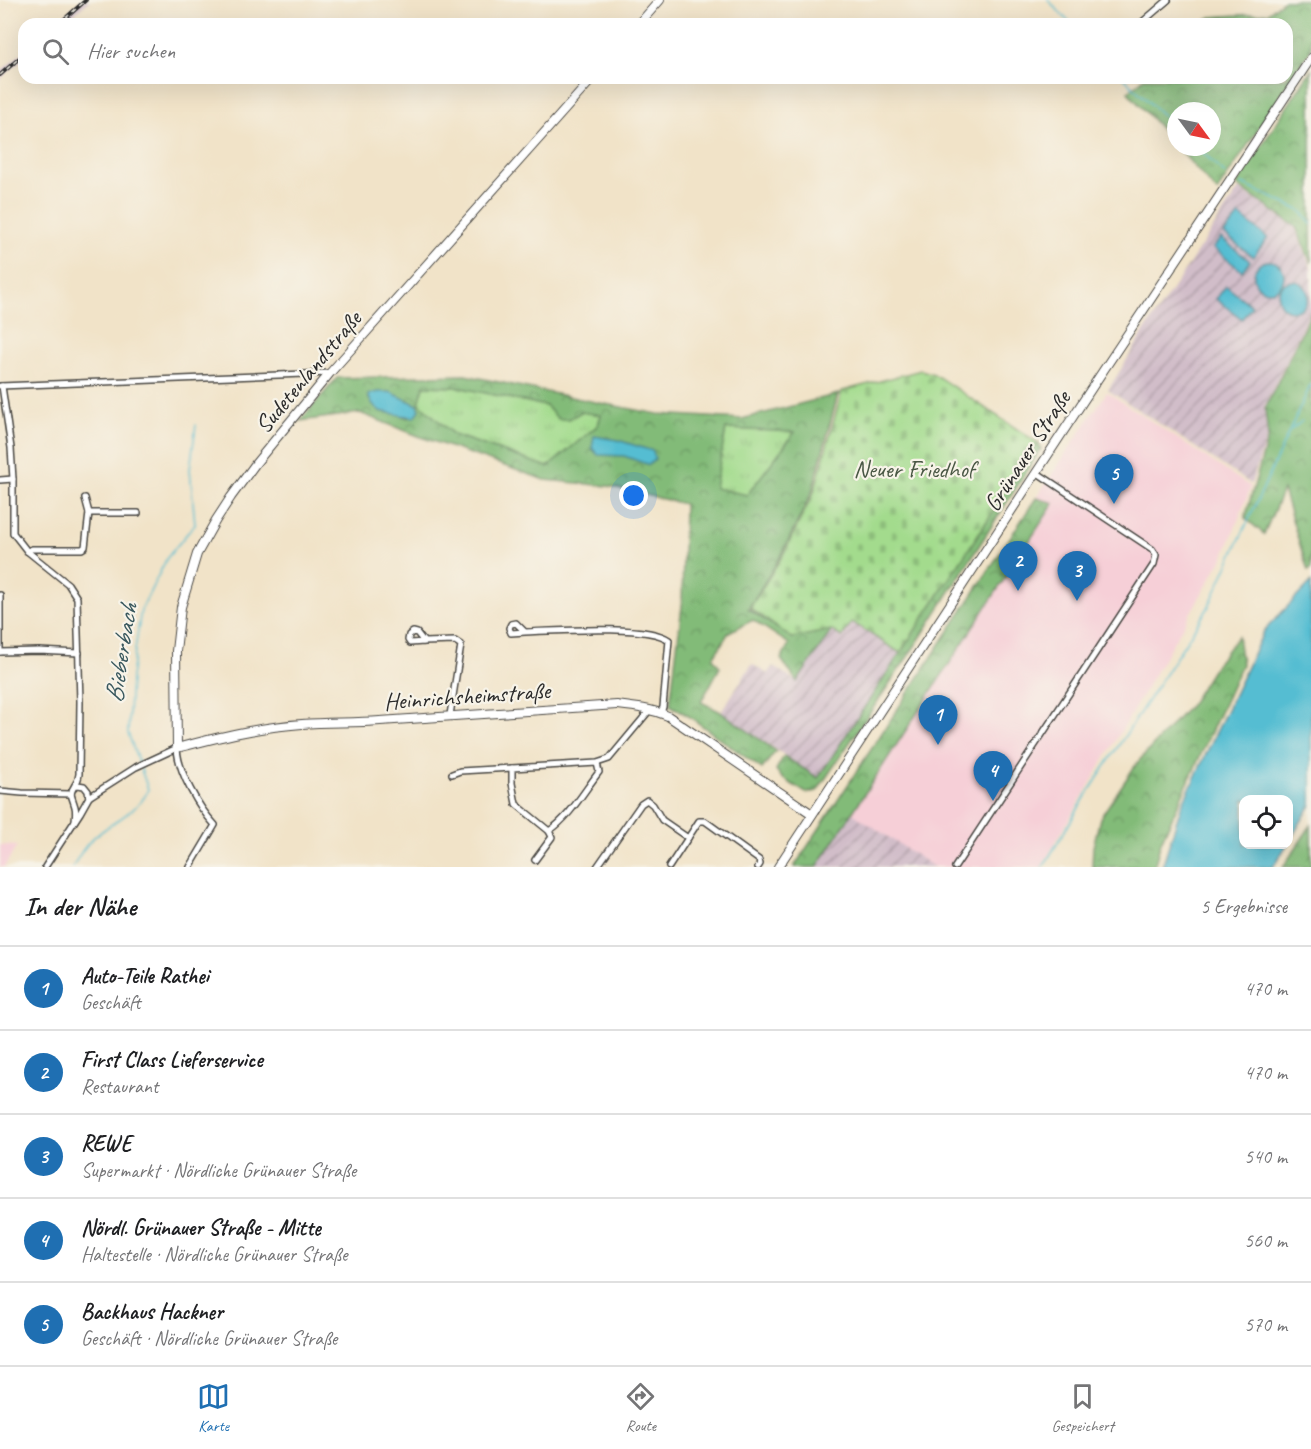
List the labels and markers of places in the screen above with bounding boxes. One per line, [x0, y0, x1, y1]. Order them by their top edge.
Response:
pin: 5 [1094, 454, 1134, 504]
pin: 2 [998, 542, 1038, 591]
pin: 3 [1058, 552, 1096, 601]
pin: 1 [918, 696, 958, 745]
pin: 4 [974, 752, 1012, 801]

